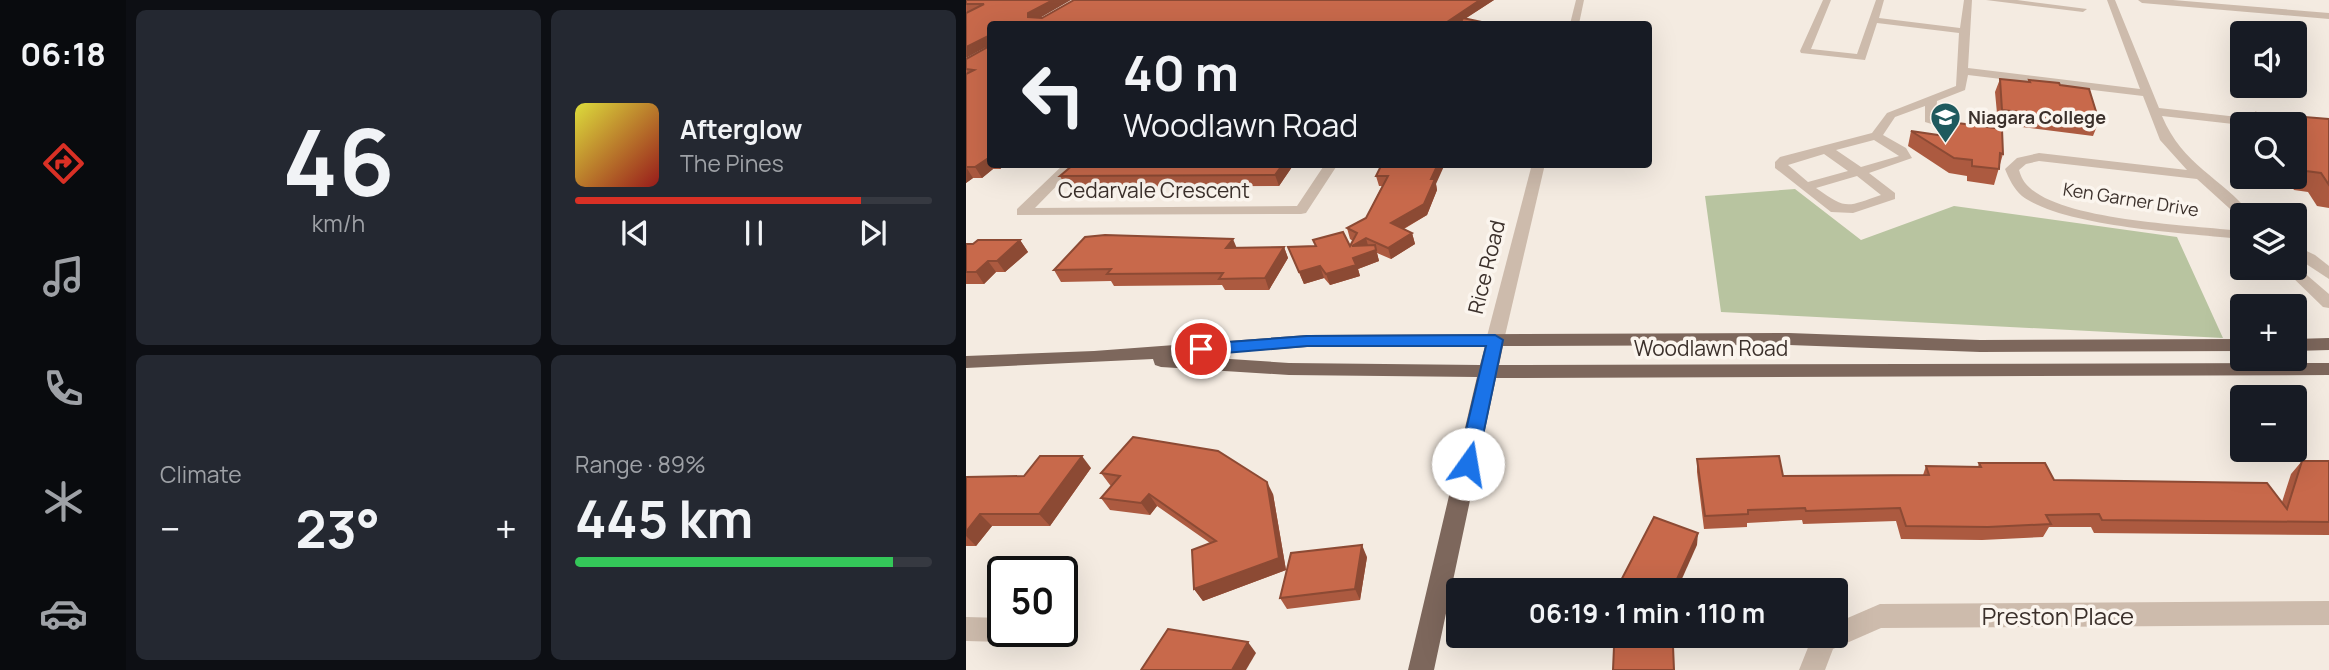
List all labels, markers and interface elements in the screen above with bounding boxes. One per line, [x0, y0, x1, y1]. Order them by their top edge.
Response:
map controls [2230, 21, 2307, 462]
button: sound [2230, 21, 2307, 98]
text: 06:18 [20, 32, 106, 76]
text: 40 m [1123, 39, 1239, 106]
icon: left [1008, 49, 1099, 140]
text: 46 [283, 99, 394, 223]
school or university icon: Niagara College [1928, 100, 1962, 144]
text: Woodlawn Road [1123, 103, 1358, 147]
place label: Niagara College [1968, 105, 2106, 129]
text: Afterglow [680, 111, 802, 147]
button: search [2230, 112, 2307, 189]
icon: directions [39, 139, 88, 188]
text: The Pines [680, 147, 784, 179]
street label: Cedarvale Crescent [1058, 176, 1250, 204]
street label: Ken Garner Drive [2061, 176, 2201, 222]
button: layers [2230, 203, 2307, 280]
text: km/h [312, 207, 365, 239]
icon: previous [616, 214, 654, 252]
icon: pause [735, 214, 773, 252]
icon: next [854, 214, 892, 252]
street label: Rice Road [1461, 217, 1511, 317]
icon: music [39, 252, 88, 301]
button: + [2230, 294, 2307, 371]
pin [1171, 319, 1231, 379]
icon: arrive [1182, 330, 1220, 368]
street label: Woodlawn Road [1634, 334, 1788, 362]
icon: phone [39, 364, 88, 413]
button: − [2230, 385, 2307, 462]
position arrow [1431, 427, 1505, 501]
text: Range · 89% [575, 448, 706, 480]
text: Climate [160, 458, 242, 490]
icon: climate [39, 477, 88, 526]
text: 445 km [575, 483, 753, 554]
text: 23° [296, 493, 380, 564]
text: − [160, 502, 181, 554]
text: + [495, 502, 517, 554]
speed limit sign: 50 [987, 556, 1078, 647]
icon: car [39, 589, 88, 638]
text: 06:19 · 1 min · 110 m [1529, 595, 1765, 631]
street label: Preston Place [1982, 599, 2134, 632]

